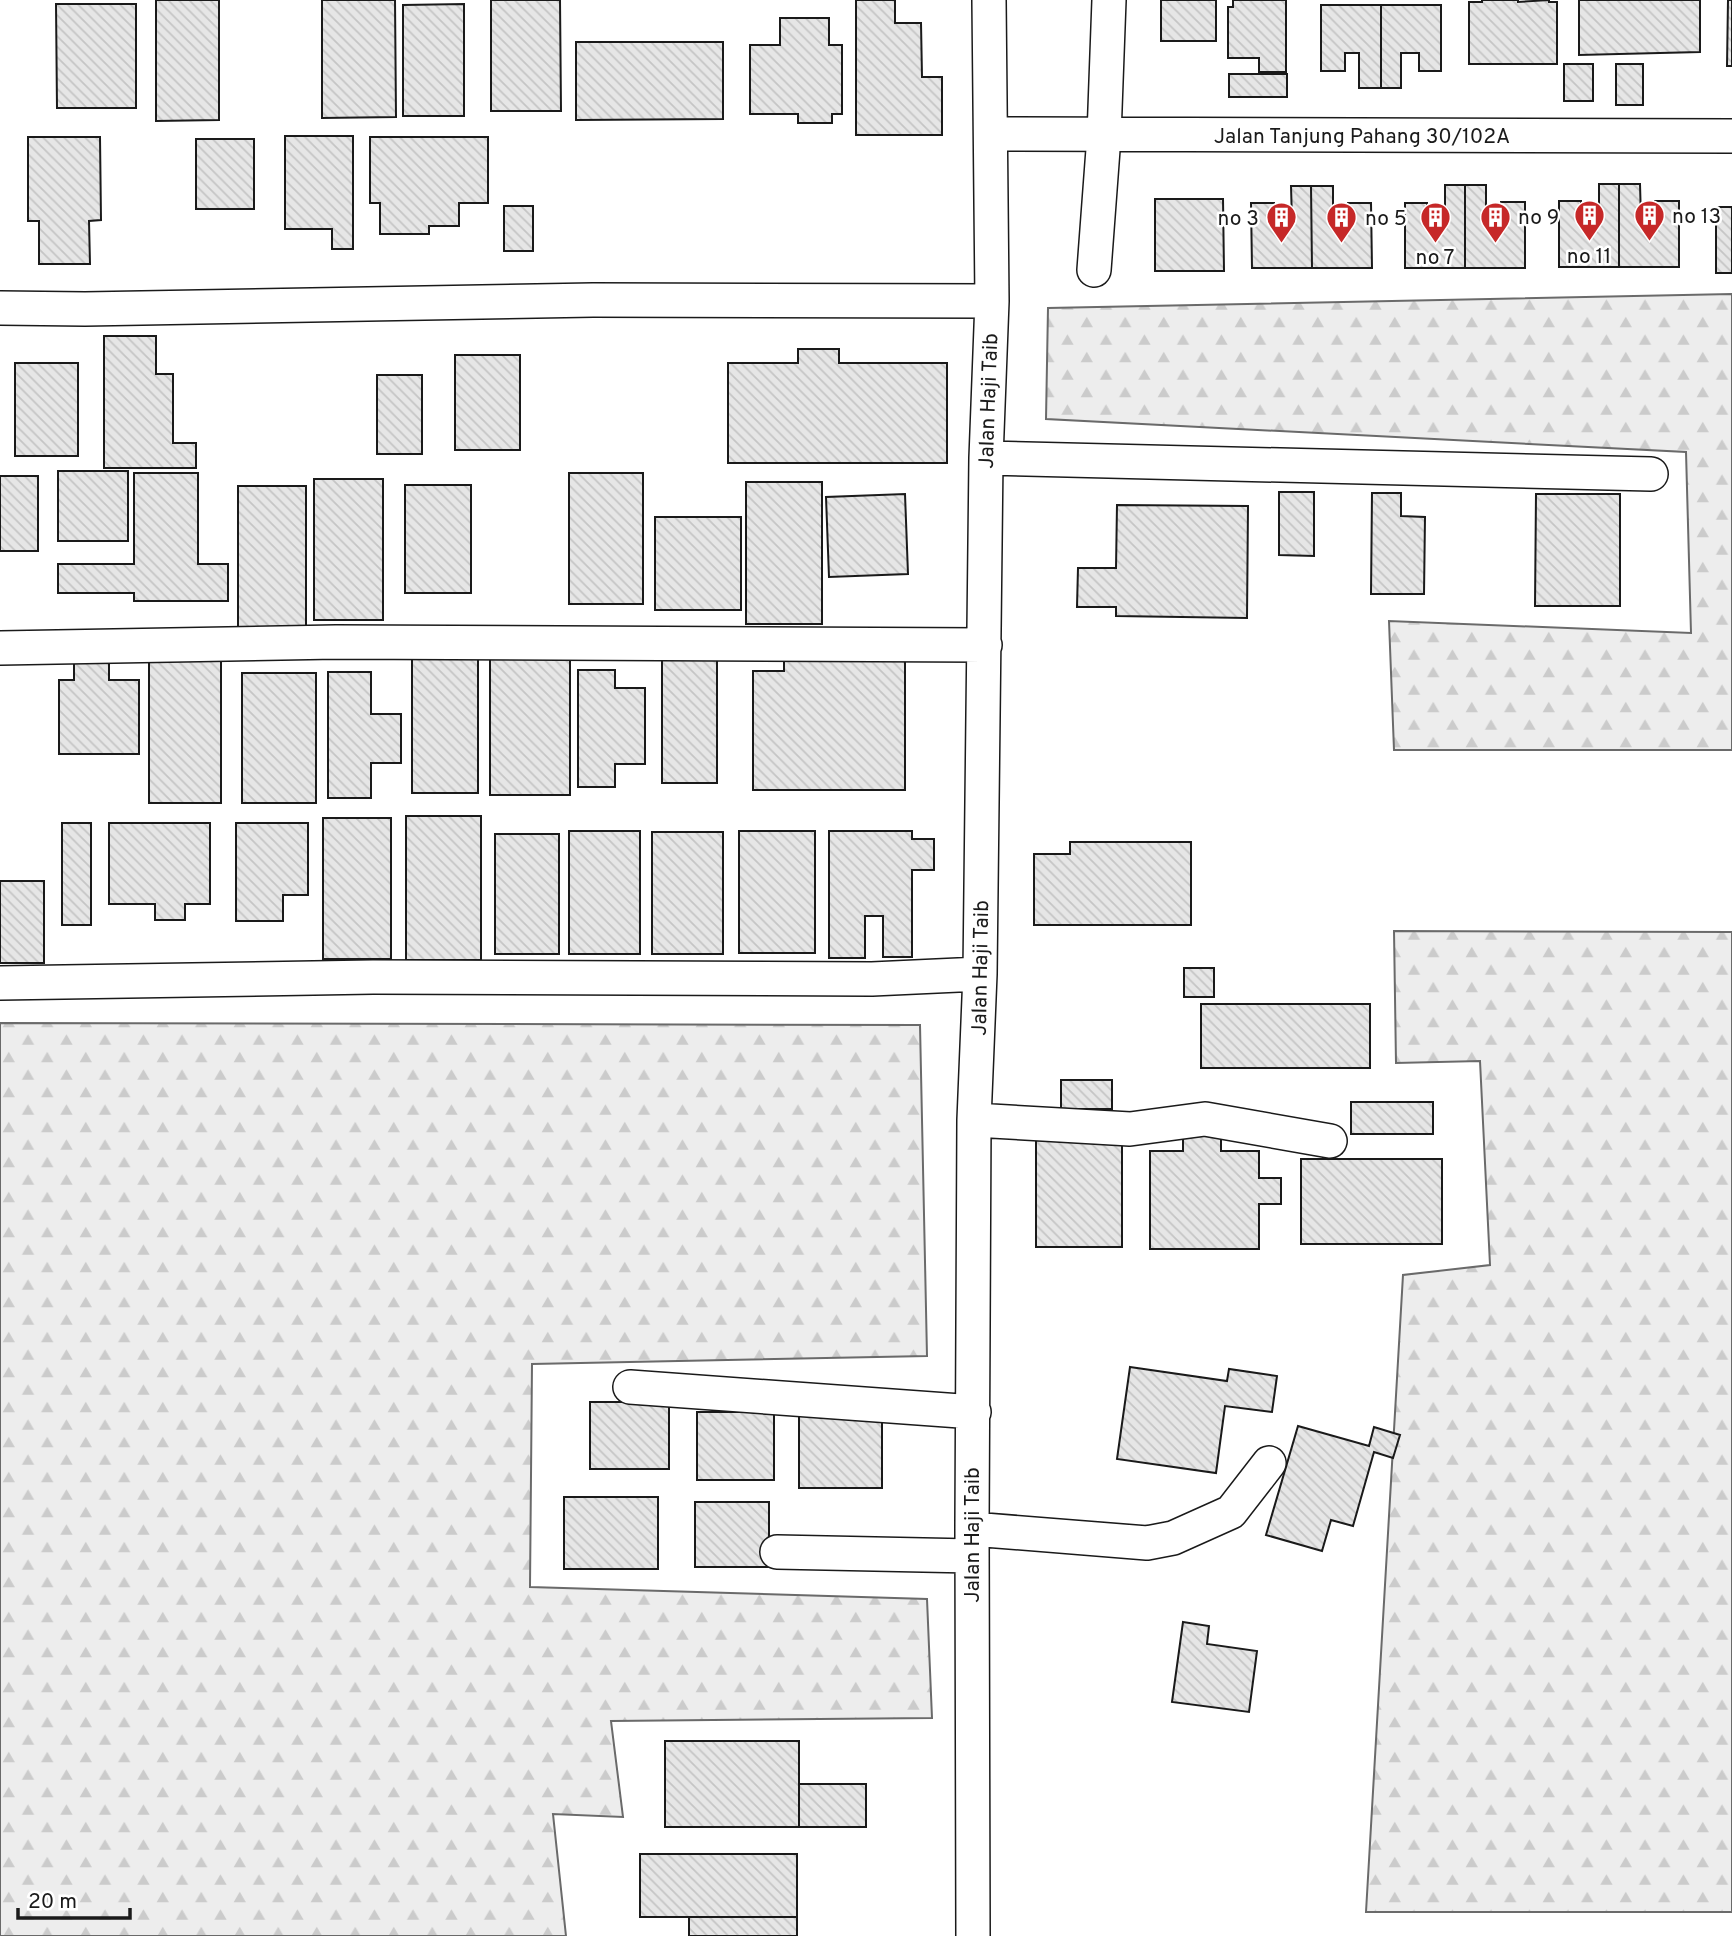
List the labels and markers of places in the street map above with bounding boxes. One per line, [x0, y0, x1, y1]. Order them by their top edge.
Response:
building icon: no 11 [1572, 199, 1606, 243]
building icon: no 13 [1632, 199, 1666, 243]
building icon: no 7 [1418, 200, 1452, 244]
building icon: no 9 [1478, 200, 1512, 244]
building icon: no 3 [1265, 201, 1299, 245]
building icon: no 5 [1325, 201, 1359, 245]
place label: no 13 [1672, 204, 1721, 231]
place label: no 9 [1518, 205, 1559, 232]
place label: no 3 [1218, 206, 1259, 233]
place label: no 5 [1365, 206, 1407, 233]
place label: no 11 [1567, 244, 1611, 271]
place label: no 7 [1416, 245, 1454, 272]

